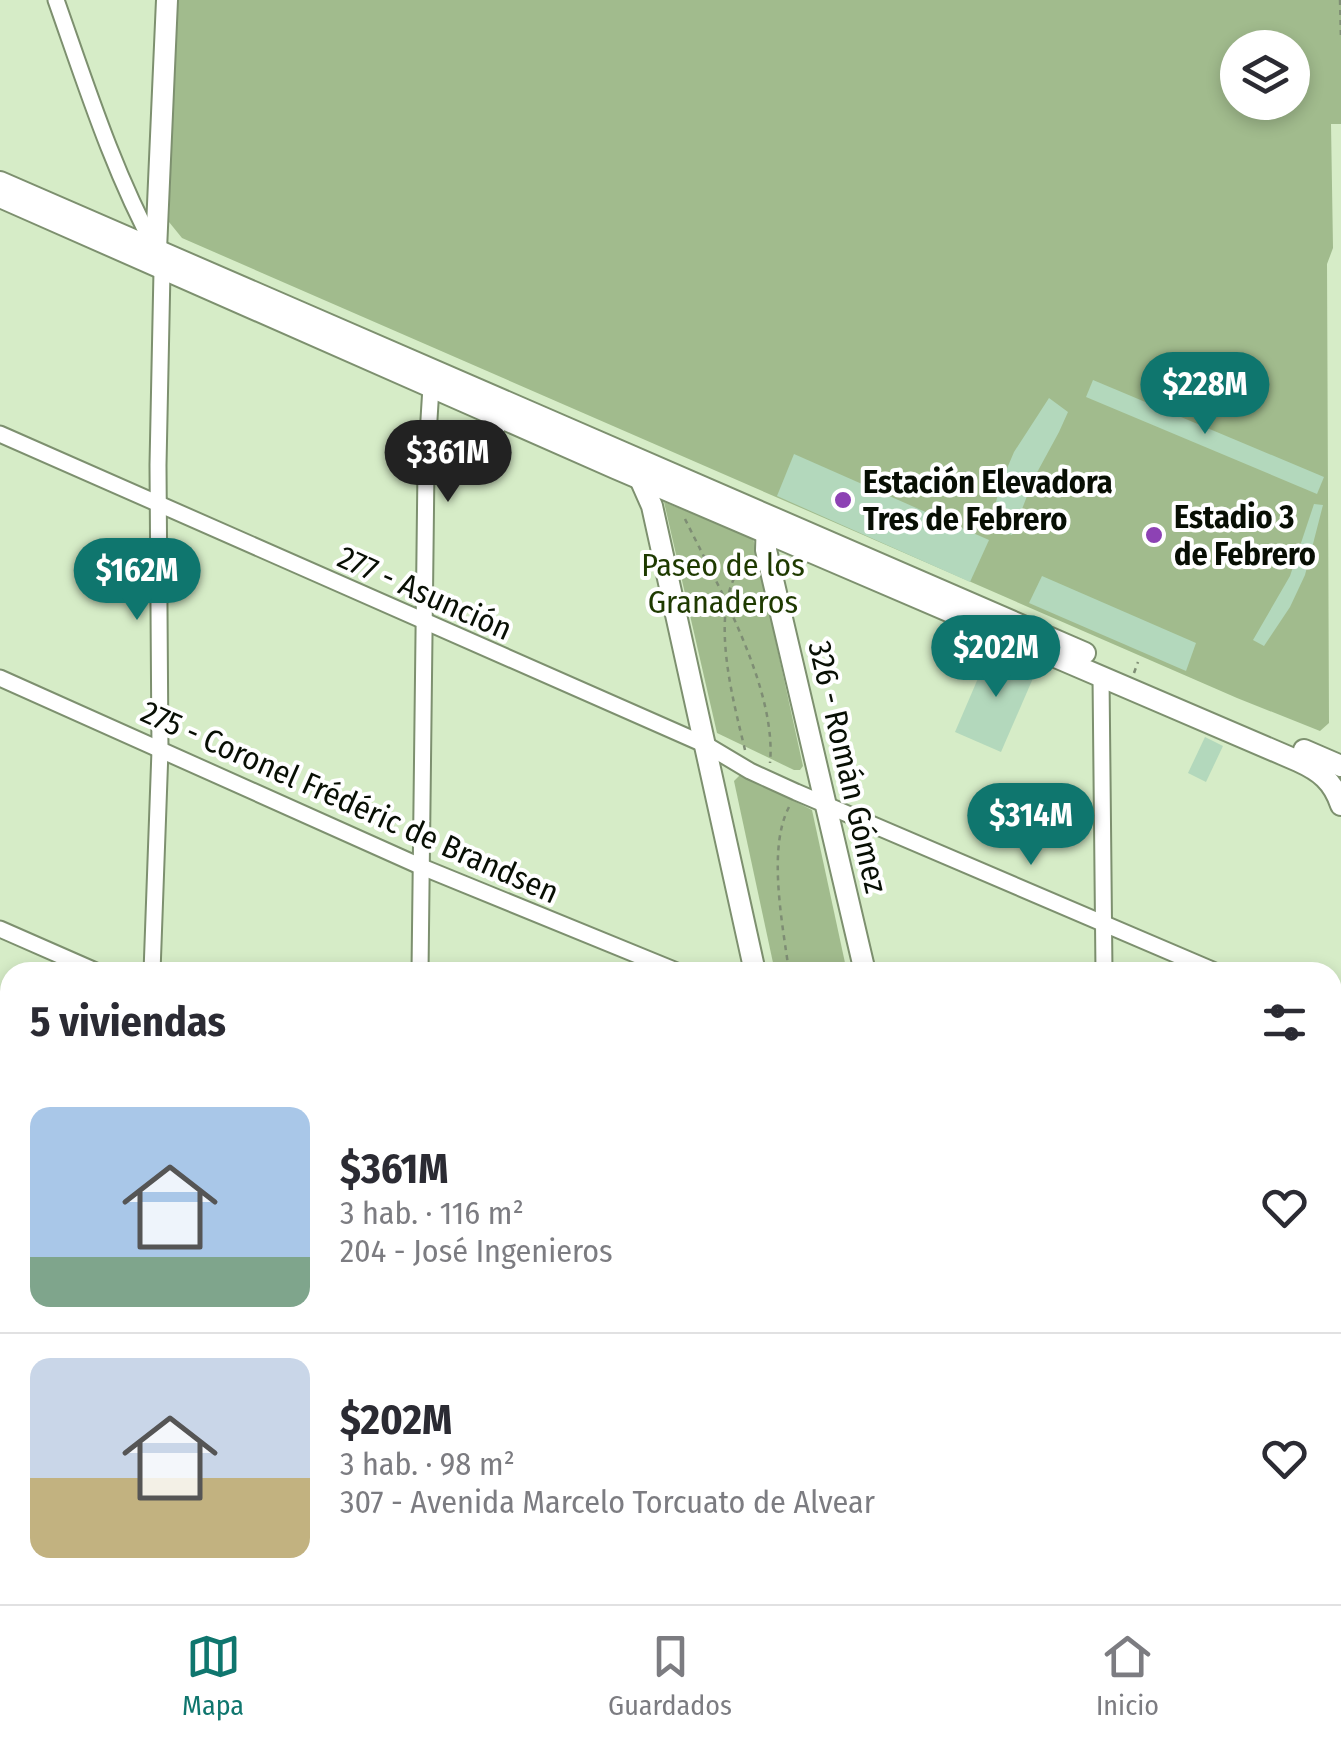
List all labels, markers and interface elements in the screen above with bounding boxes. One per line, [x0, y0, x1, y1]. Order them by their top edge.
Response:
map controls [1220, 30, 1310, 120]
button: layers [1220, 30, 1310, 120]
pin: $228M [1135, 352, 1275, 437]
text: $228M [1162, 365, 1248, 403]
pin: $361M [378, 420, 518, 505]
text: $361M [407, 433, 489, 471]
place label: Estación Elevadora Tres de Febrero [863, 463, 1113, 538]
marker: Estación Elevadora Tres de Febrero [832, 489, 854, 511]
place label: Estadio 3 de Febrero [1174, 498, 1316, 573]
marker: Estadio 3 de Febrero [1143, 524, 1165, 546]
pin: $162M [67, 538, 207, 623]
street label: 277 - Asunción [332, 538, 518, 648]
park label: Paseo de los Granaderos [641, 546, 805, 621]
text: $162M [96, 551, 178, 589]
pin: $202M [926, 615, 1066, 700]
text: $202M [953, 628, 1039, 666]
street label: 326 - Román Gómez [801, 637, 895, 897]
street label: 275 - Coronel Frédéric de Brandsen [135, 693, 565, 911]
pin: $314M [961, 783, 1101, 868]
text: $314M [989, 796, 1073, 834]
icon: filters [1257, 995, 1312, 1050]
text: 5 viviendas [30, 997, 226, 1047]
text: $361M [340, 1144, 449, 1194]
icon: home [110, 1147, 230, 1267]
icon: heart [1257, 1180, 1312, 1235]
text: 3 hab. · 116 m² [340, 1194, 524, 1232]
text: 204 - José Ingenieros [340, 1232, 613, 1270]
text: $202M [340, 1395, 452, 1445]
icon: home [110, 1398, 230, 1518]
icon: heart [1257, 1431, 1312, 1486]
text: 3 hab. · 98 m² [340, 1445, 515, 1483]
text: 307 - Avenida Marcelo Torcuato de Alvear [340, 1483, 875, 1521]
tab: Mapa [182, 1629, 244, 1722]
tab: Guardados [608, 1629, 732, 1722]
tab: Inicio [1096, 1629, 1159, 1722]

